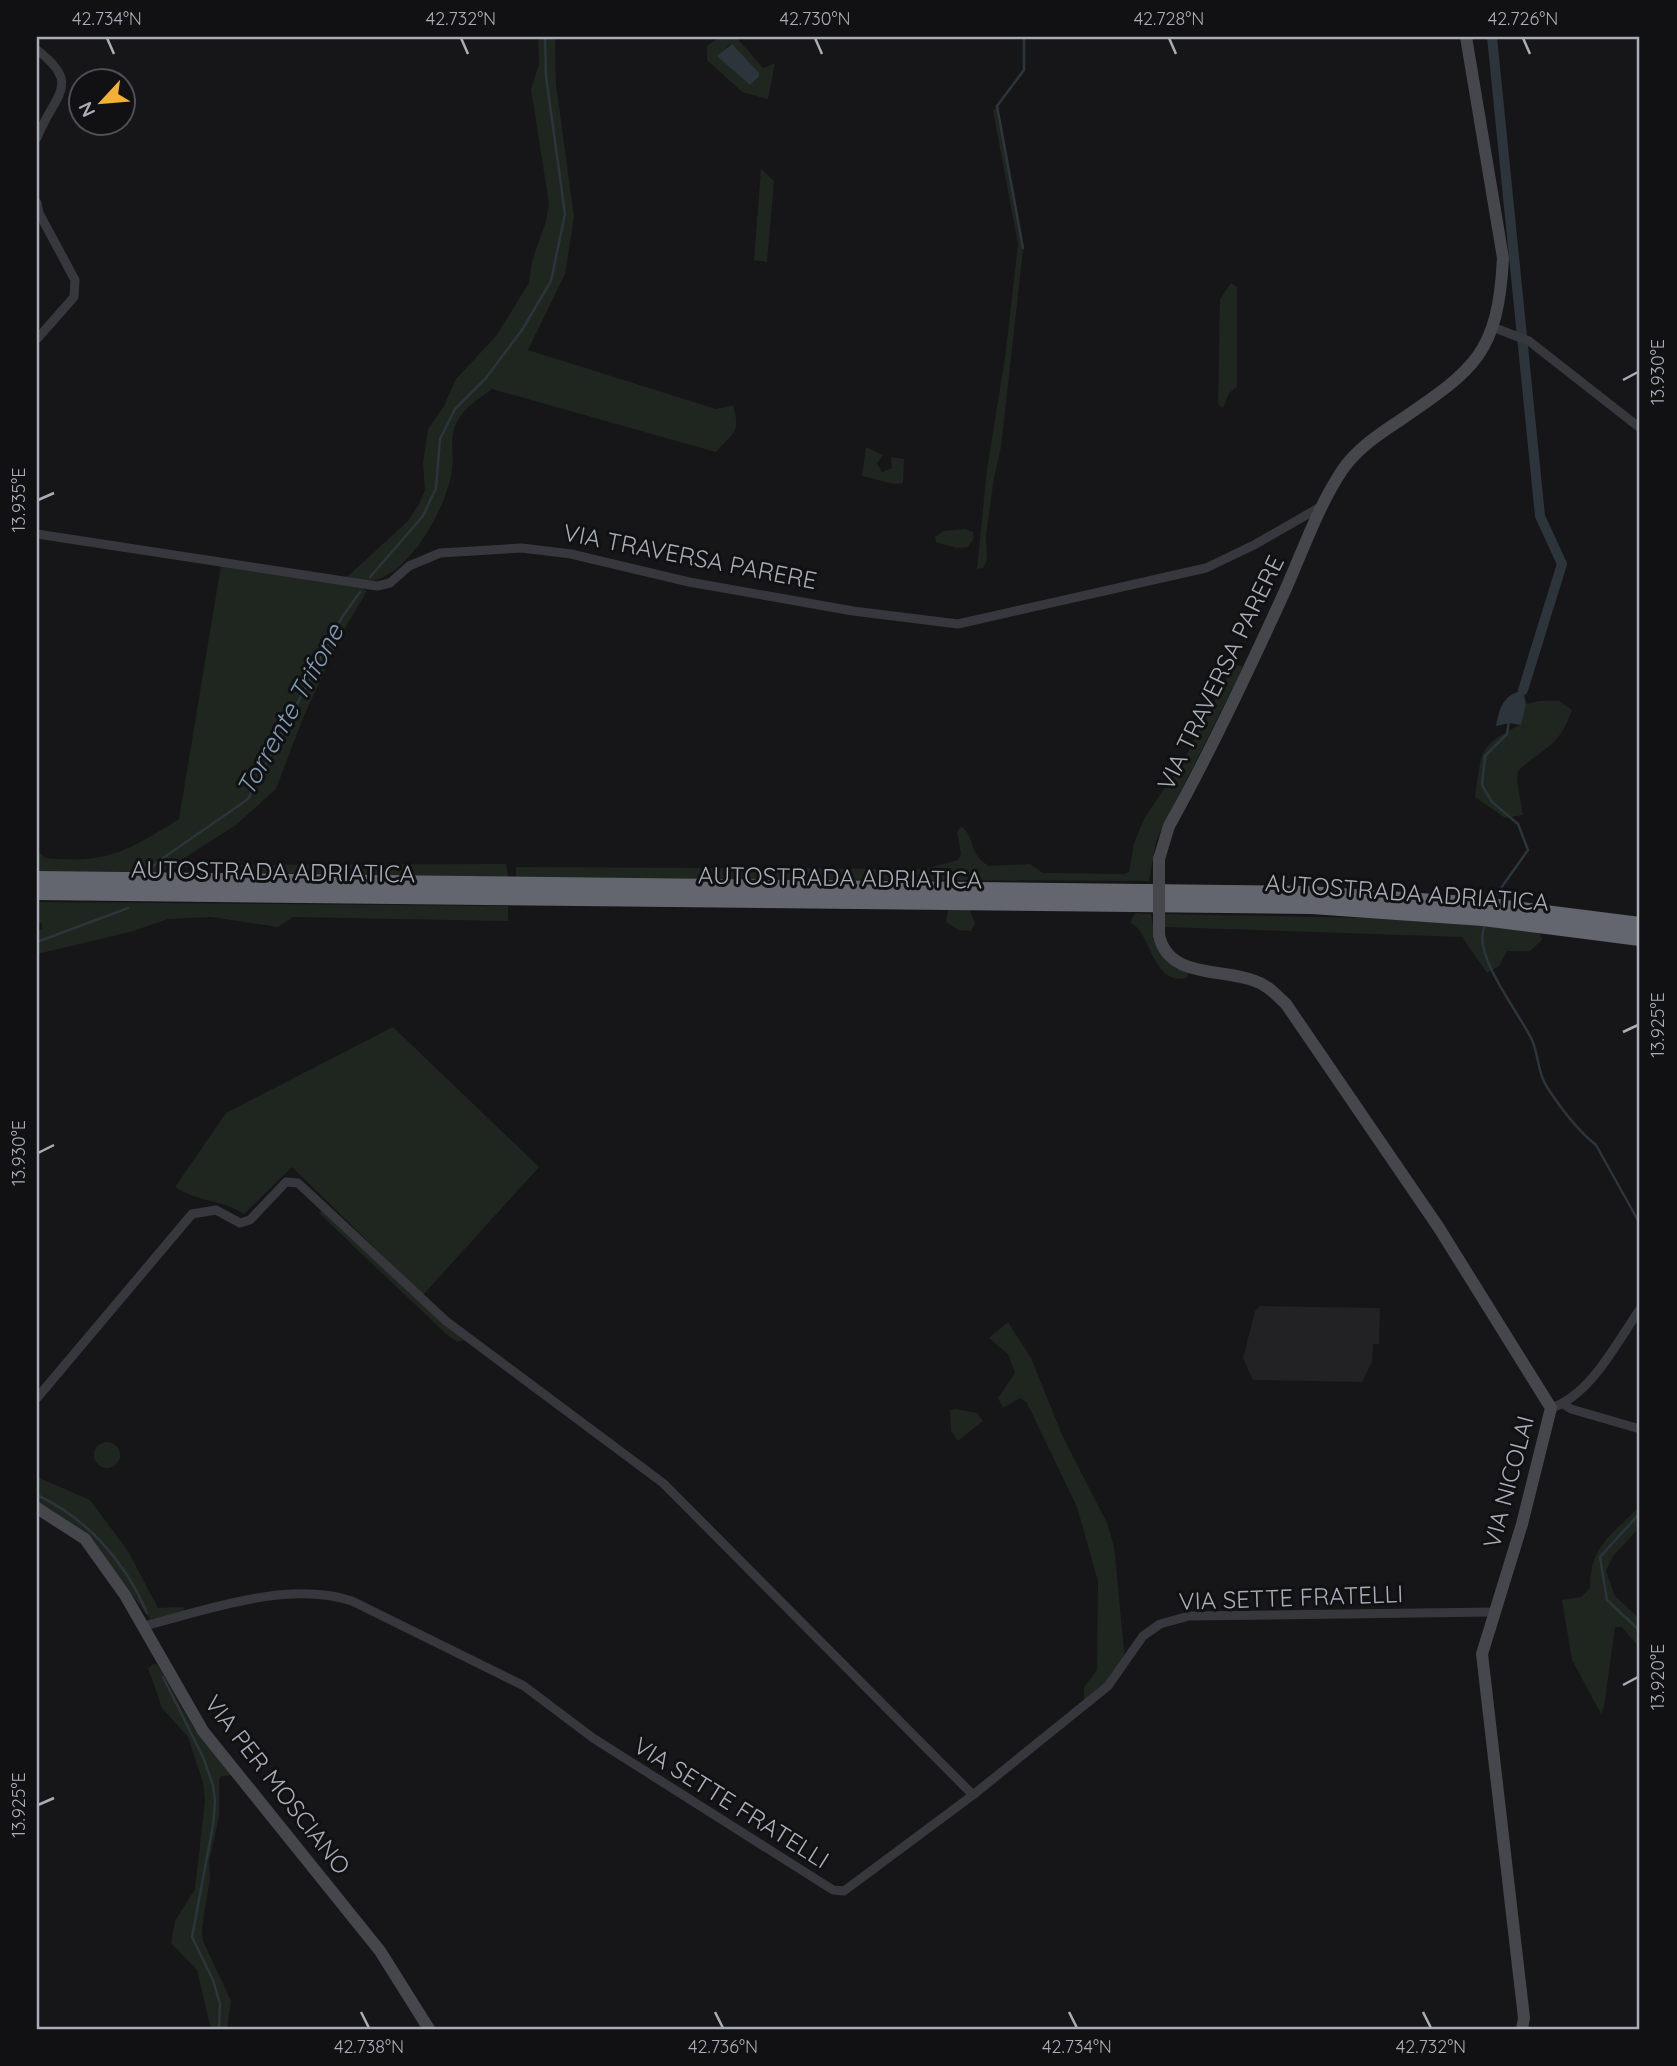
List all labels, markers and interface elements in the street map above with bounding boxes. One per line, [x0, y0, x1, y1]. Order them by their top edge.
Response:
text: 42.734°N [72, 7, 142, 30]
text: 42.732°N [426, 7, 496, 30]
text: 42.730°N [779, 7, 851, 30]
text: 42.728°N [1134, 7, 1204, 30]
text: 42.726°N [1488, 7, 1558, 30]
north arrow [66, 66, 136, 136]
text: N [73, 98, 101, 121]
text: 13.930°E [1646, 339, 1669, 405]
text: 13.935°E [7, 468, 30, 532]
street label: VIA TRAVERSA PARERE [561, 517, 819, 595]
street label: VIA TRAVERSA PARERE [1150, 550, 1290, 795]
water label: Torrente Trifone [229, 617, 351, 801]
street label: AUTOSTRADA ADRIATICA [131, 854, 416, 888]
street label: AUTOSTRADA ADRIATICA [698, 860, 983, 894]
street label: AUTOSTRADA ADRIATICA [1264, 867, 1550, 917]
text: 13.925°E [1646, 992, 1669, 1058]
text: 13.930°E [7, 1120, 30, 1186]
street label: VIA NICOLAI [1476, 1412, 1540, 1551]
street label: VIA SETTE FRATELLI [1178, 1578, 1404, 1616]
text: 13.920°E [1646, 1644, 1669, 1710]
street label: VIA PER MOSCIANO [198, 1689, 357, 1880]
street label: VIA SETTE FRATELLI [628, 1730, 835, 1874]
text: 13.925°E [7, 1772, 30, 1838]
text: 42.738°N [334, 2035, 404, 2058]
text: 42.736°N [688, 2035, 758, 2058]
text: 42.734°N [1042, 2035, 1112, 2058]
text: 42.732°N [1396, 2035, 1466, 2058]

